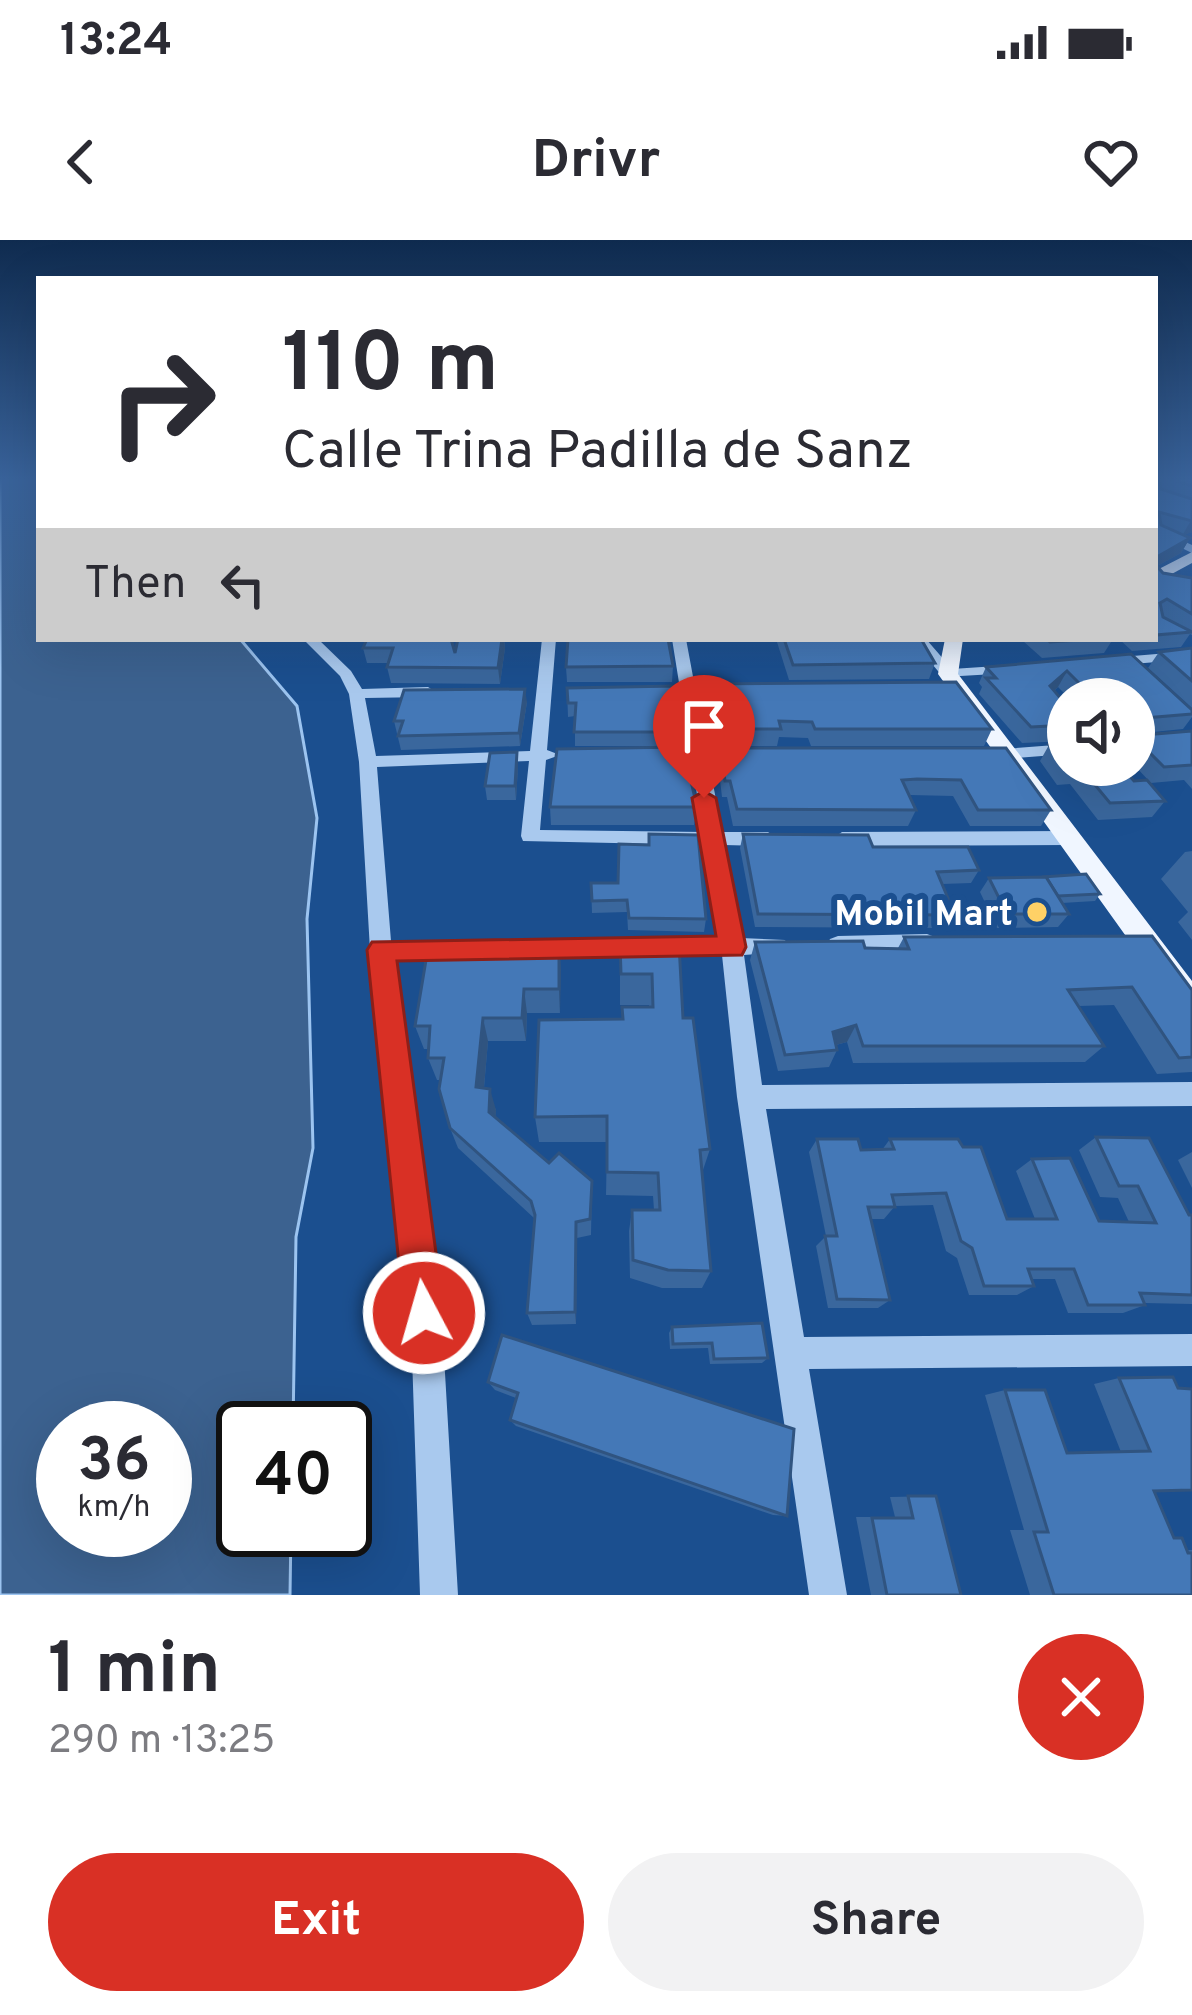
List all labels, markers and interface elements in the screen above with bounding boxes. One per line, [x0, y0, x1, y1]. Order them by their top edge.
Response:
text: 13:24 [60, 14, 172, 71]
text: Drivr [532, 128, 660, 197]
icon: back [48, 129, 114, 195]
icon: heart [1078, 129, 1144, 195]
text: 110 m [282, 315, 499, 421]
icon: right [84, 324, 240, 480]
text: Calle Trina Padilla de Sanz [282, 419, 913, 488]
icon: left [210, 552, 276, 618]
text: Then [84, 557, 186, 614]
pin [653, 675, 755, 798]
map controls [1047, 678, 1155, 786]
button: sound [1047, 678, 1155, 786]
icon: arrive [671, 693, 737, 759]
place label: Mobil Mart [834, 893, 1013, 939]
marker: Mobil Mart [1024, 899, 1050, 925]
position arrow [361, 1250, 487, 1376]
speed limit sign: 40 [216, 1401, 372, 1557]
text: 36 [78, 1426, 150, 1502]
text: km/h [78, 1490, 150, 1527]
text: 1 min [48, 1627, 221, 1719]
button: close [1018, 1634, 1144, 1760]
text: 290 m · 13:25 [48, 1718, 275, 1767]
button: Exit [48, 1853, 584, 1991]
button: Share [608, 1853, 1144, 1991]

